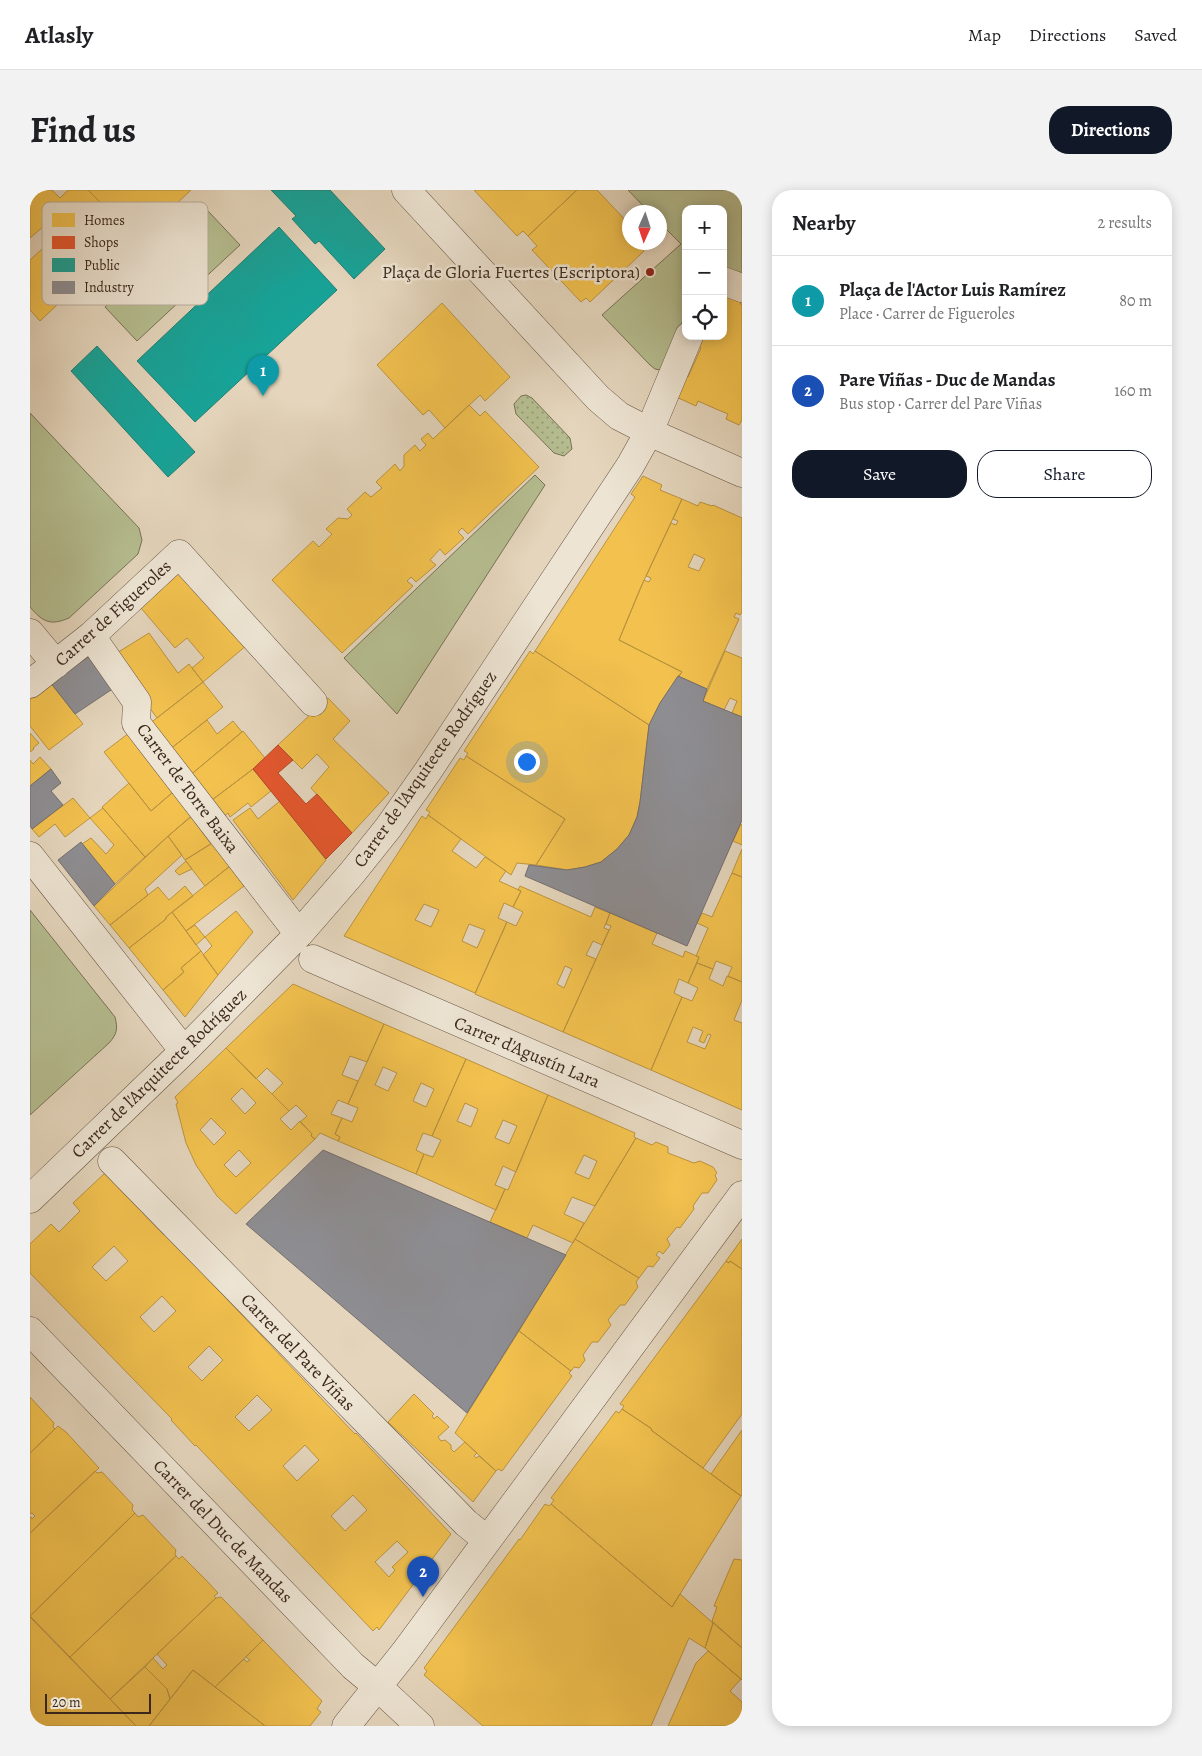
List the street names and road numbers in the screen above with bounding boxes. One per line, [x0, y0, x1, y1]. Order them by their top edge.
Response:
street label: Carrer de Figueroles [50, 554, 176, 672]
street label: Carrer de l'Arquitecte Rodríguez [348, 666, 502, 872]
street label: Carrer de Torre Baixa [131, 718, 245, 858]
street label: Carrer de l'Arquitecte Rodríguez [66, 983, 252, 1163]
street label: Carrer d'Agustín Lara [450, 1010, 604, 1094]
street label: Carrer del Pare Viñas [236, 1288, 360, 1416]
street label: Carrer del Duc de Mandas [148, 1454, 298, 1608]

